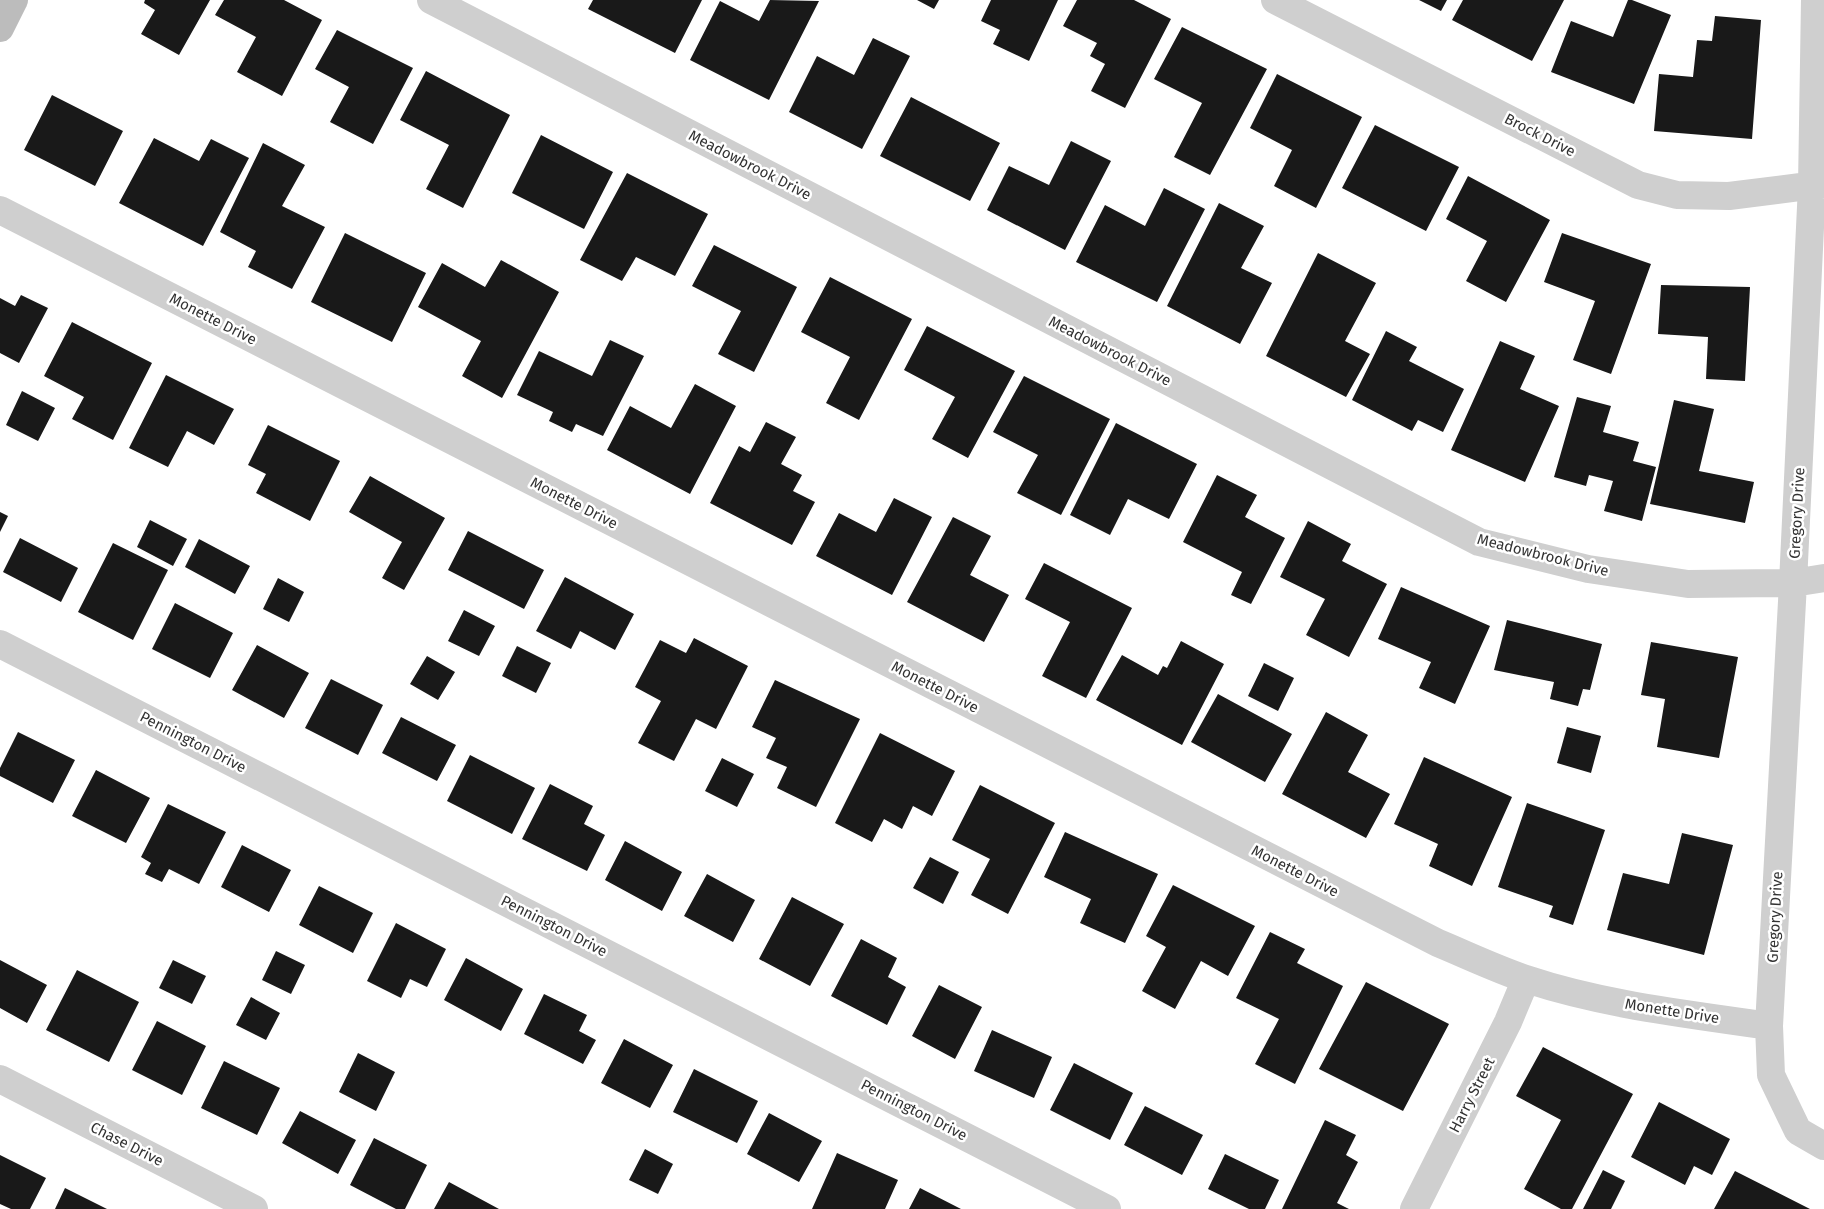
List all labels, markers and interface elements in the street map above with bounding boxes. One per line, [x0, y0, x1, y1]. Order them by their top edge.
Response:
street label: Brock Drive [1502, 109, 1578, 161]
street label: Meadowbrook Drive [686, 126, 814, 204]
street label: Monette Drive [166, 289, 260, 349]
street label: Meadowbrook Drive [1046, 312, 1174, 390]
street label: Gregory Drive [1786, 467, 1808, 559]
street label: Monette Drive [527, 473, 621, 533]
street label: Meadowbrook Drive [1475, 530, 1611, 580]
street label: Monette Drive [888, 657, 982, 717]
street label: Pennington Drive [137, 707, 249, 777]
street label: Monette Drive [1248, 841, 1342, 901]
street label: Gregory Drive [1764, 871, 1786, 963]
street label: Pennington Drive [498, 891, 610, 961]
street label: Monette Drive [1624, 995, 1720, 1027]
street label: Harry Street [1445, 1054, 1499, 1136]
street label: Pennington Drive [858, 1075, 970, 1145]
street label: Chase Drive [88, 1118, 166, 1170]

